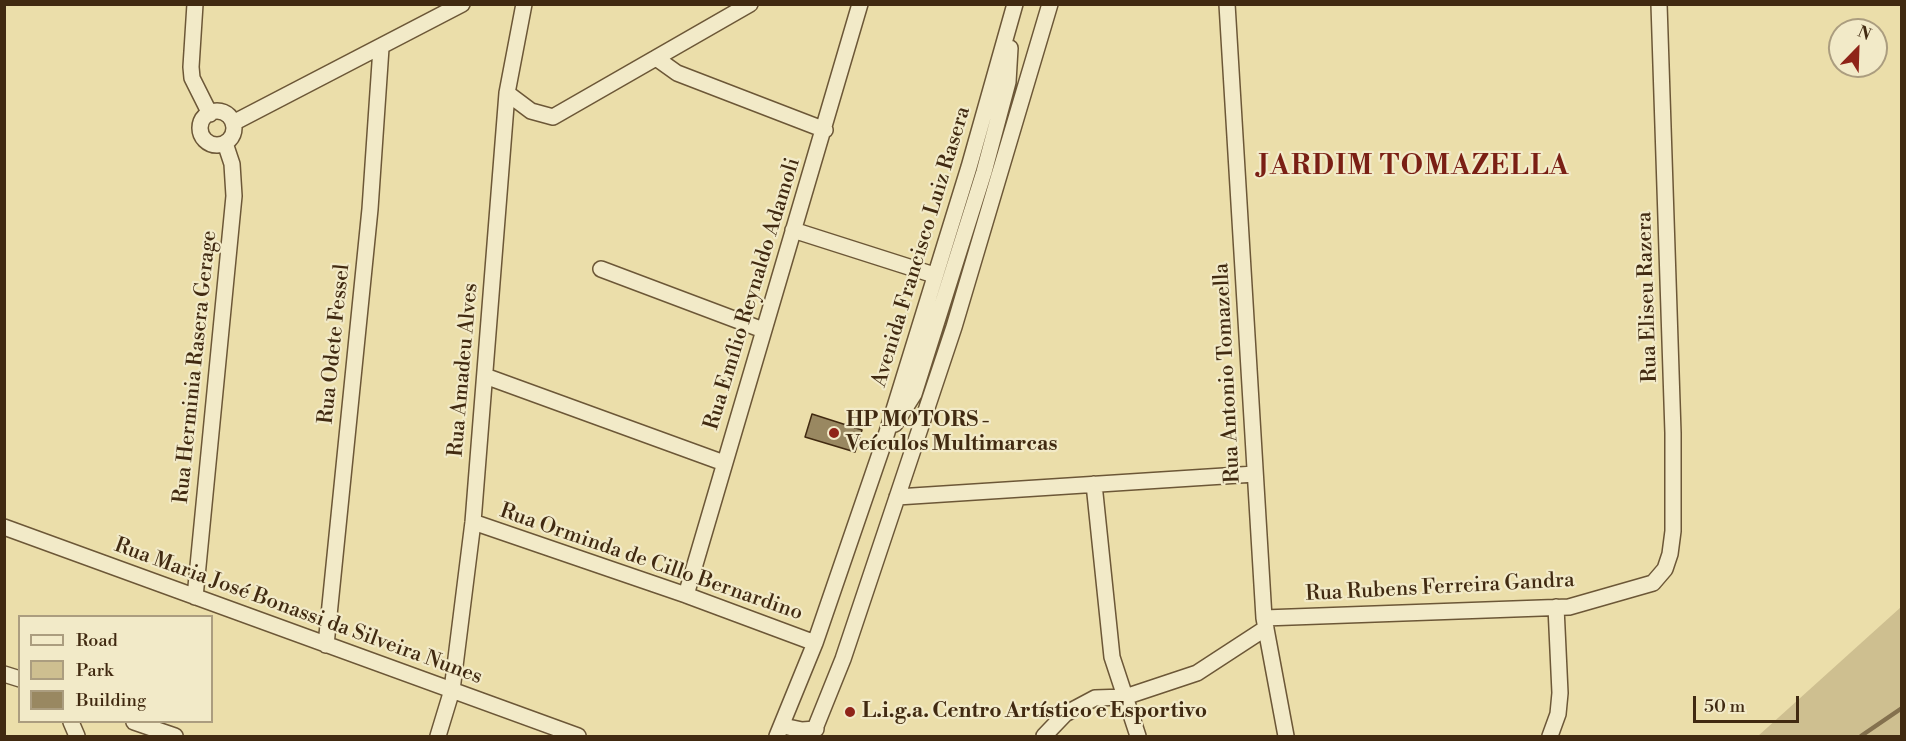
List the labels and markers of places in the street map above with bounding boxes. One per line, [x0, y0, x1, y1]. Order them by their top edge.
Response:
place label: HP MOTORS - Veículos Multimarcas [846, 408, 1057, 458]
marker: HP MOTORS - Veículos Multimarcas [827, 426, 841, 440]
place label: L.i.g.a. Centro Artístico e Esportivo [862, 699, 1207, 725]
marker: L.i.g.a. Centro Artístico e Esportivo [843, 705, 857, 719]

